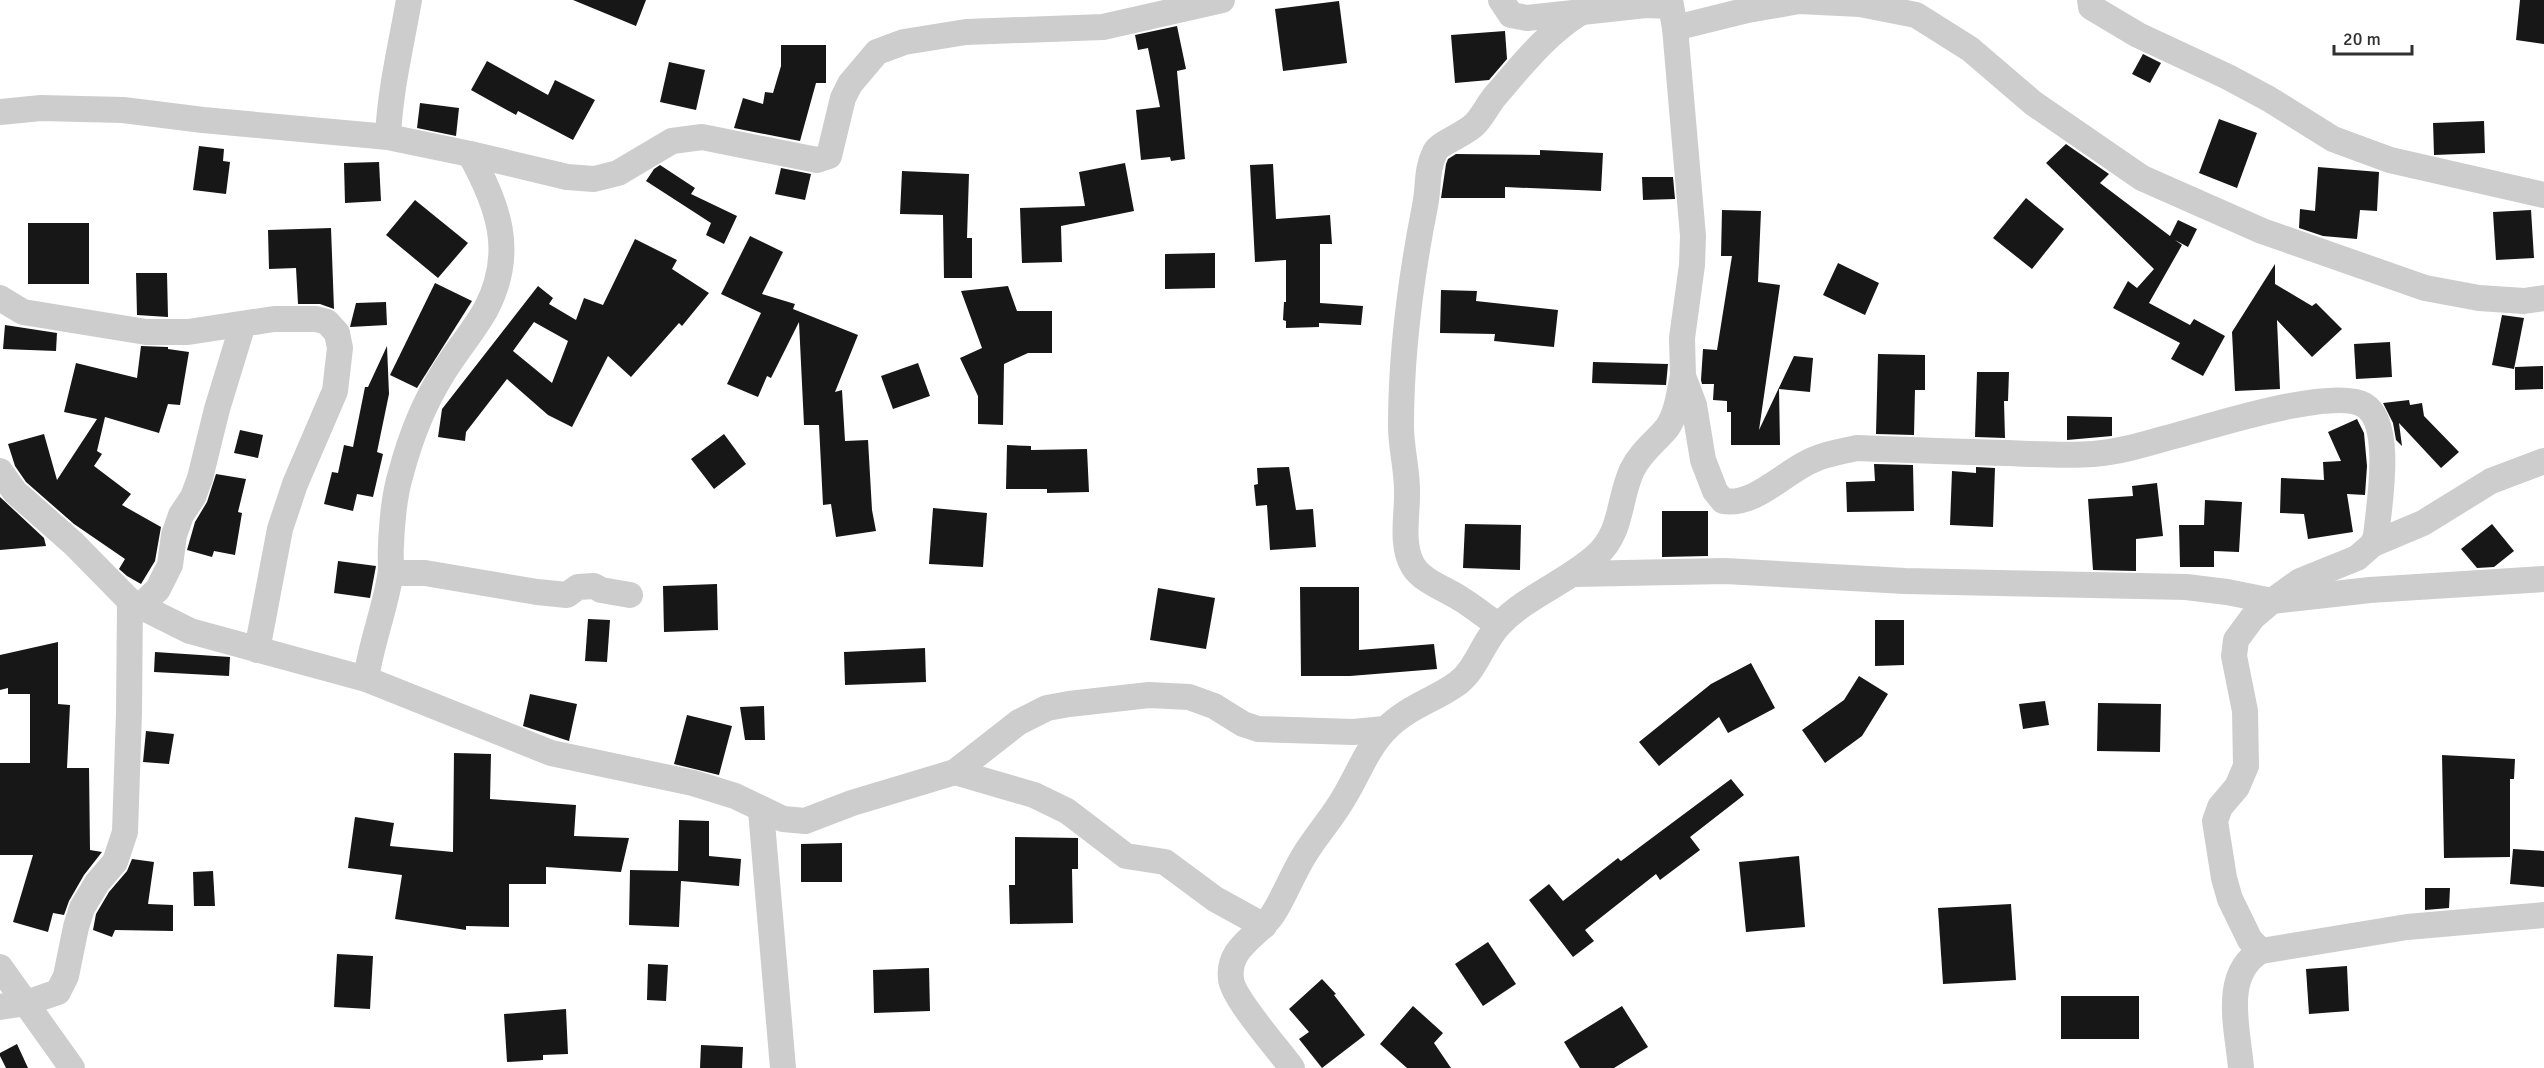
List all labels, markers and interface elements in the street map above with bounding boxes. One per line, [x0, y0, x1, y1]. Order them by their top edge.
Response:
scale bar [2334, 18, 2412, 56]
text: 20 m [2343, 28, 2381, 50]

